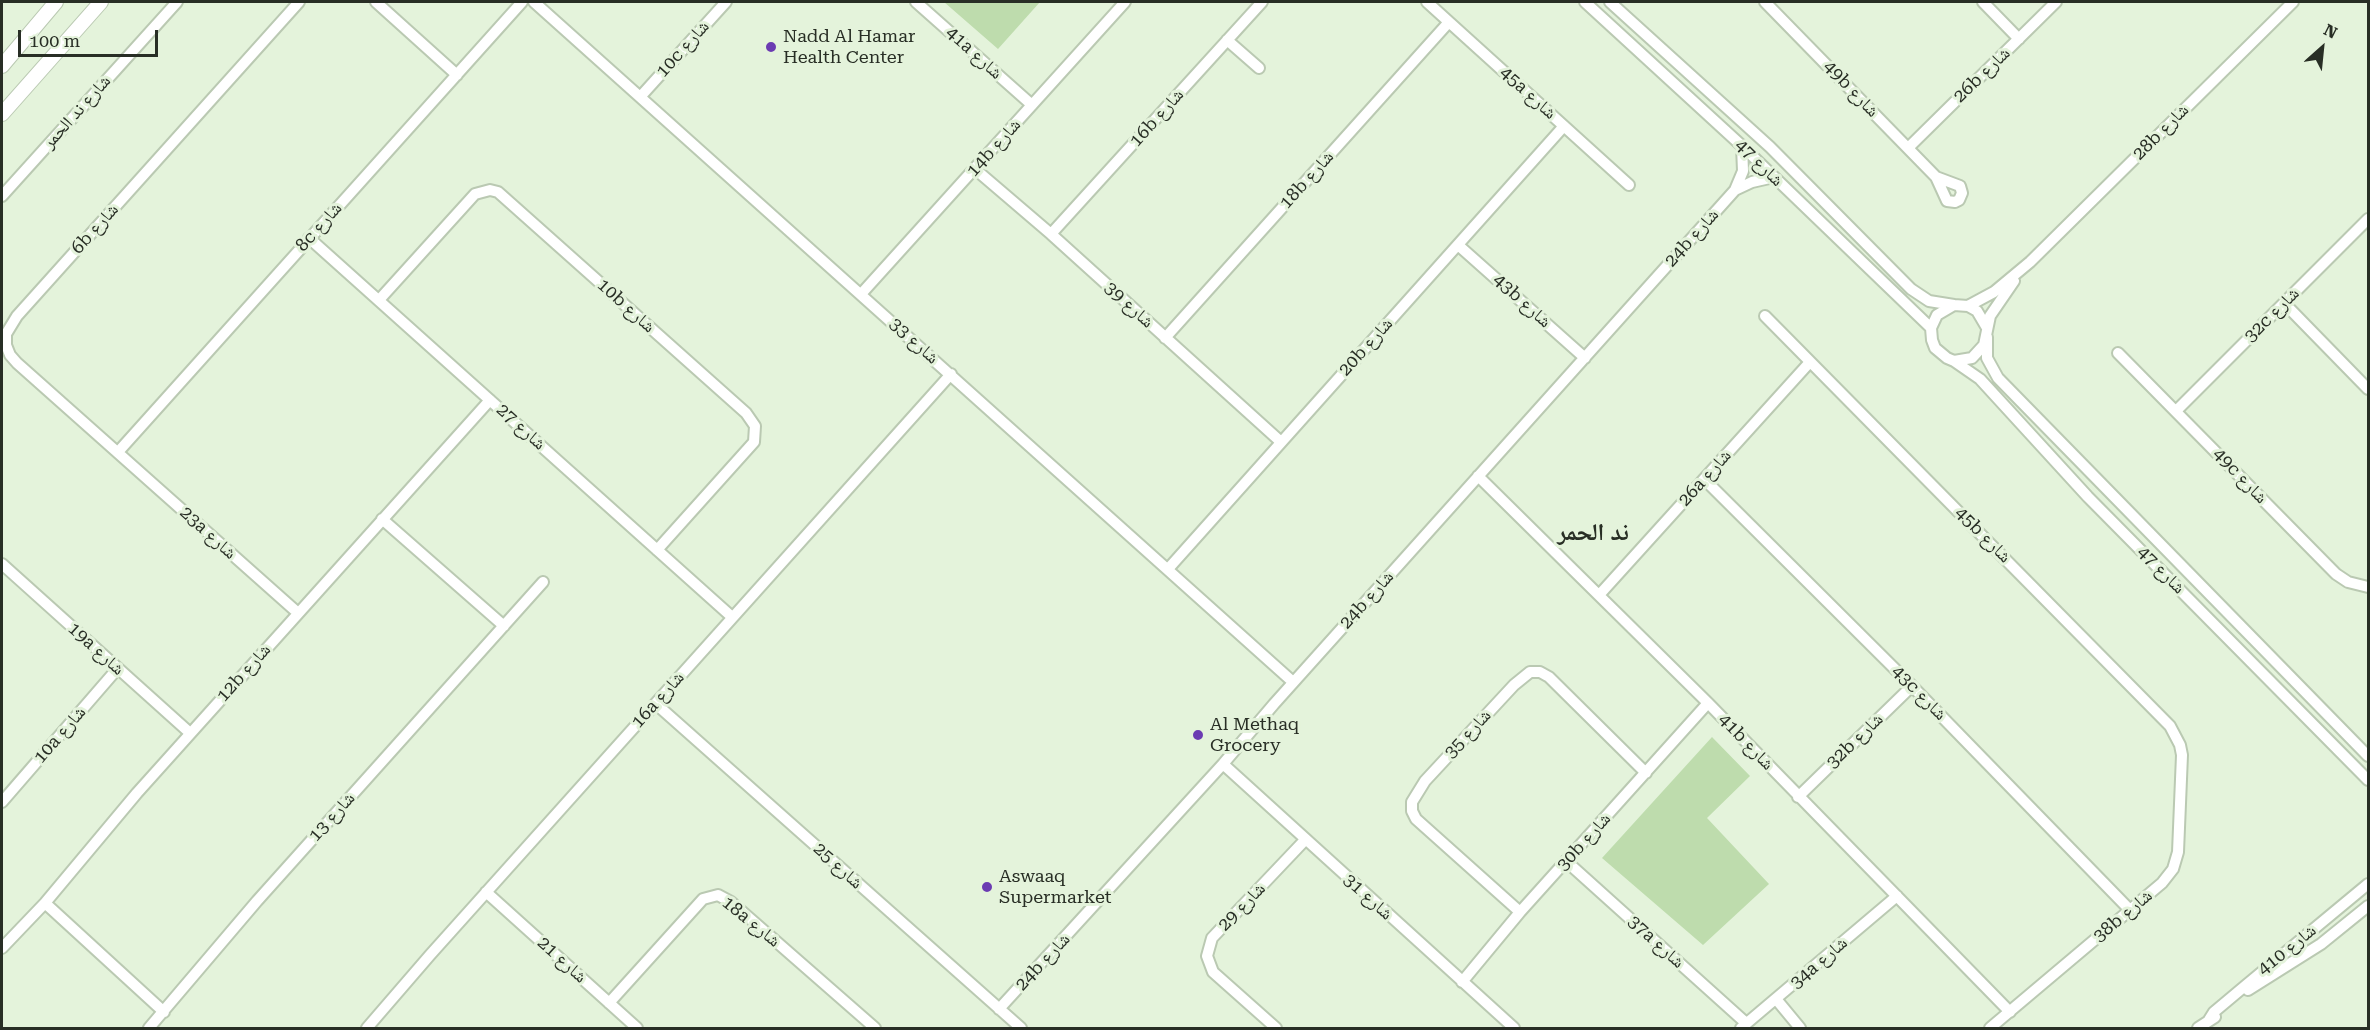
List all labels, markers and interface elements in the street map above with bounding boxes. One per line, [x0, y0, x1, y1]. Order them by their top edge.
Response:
street label: 10c شارع [652, 16, 714, 82]
scale bar [21, 18, 160, 56]
north arrow [2292, 18, 2352, 78]
text: N [2321, 20, 2340, 43]
street label: 41a شارع [941, 22, 1007, 84]
place label: Nadd Al Hamar Health Center [783, 26, 915, 68]
text: 100 m [29, 30, 80, 51]
marker: Nadd Al Hamar Health Center [764, 40, 778, 54]
street label: 26b شارع [1949, 43, 2015, 107]
street label: 49b شارع [1819, 56, 1883, 122]
street label: 45a شارع [1495, 62, 1561, 124]
street label: شارع ند الحمر [38, 71, 116, 153]
street label: 16b شارع [1125, 85, 1189, 151]
street label: 28b شارع [2128, 99, 2194, 165]
street label: 14b شارع [962, 115, 1026, 181]
street label: شارع 47 [1730, 135, 1788, 191]
street label: 18b شارع [1275, 147, 1339, 213]
street label: 8c شارع [291, 198, 347, 256]
street label: 6b شارع [67, 199, 123, 259]
street label: 24b شارع [1660, 205, 1724, 271]
street label: 43b شارع [1489, 269, 1555, 333]
street label: 10b شارع [593, 274, 659, 338]
street label: شارع 39 [1100, 277, 1158, 333]
street label: 32c شارع [2240, 283, 2304, 347]
street label: شارع 33 [885, 313, 943, 369]
street label: 20b شارع [1334, 314, 1398, 380]
street label: شارع 27 [492, 399, 550, 455]
street label: 49c شارع [2208, 444, 2272, 508]
street label: 26a شارع [1674, 445, 1736, 511]
street label: 23a شارع [175, 502, 241, 564]
street label: 45b شارع [1950, 502, 2016, 568]
district label: ند الحمر [1557, 519, 1629, 547]
street label: شارع 47 [2133, 542, 2189, 598]
street label: 24b شارع [1335, 567, 1399, 633]
street label: 19a شارع [63, 618, 129, 680]
street label: 12b شارع [212, 640, 276, 706]
street label: 43c شارع [1887, 661, 1951, 725]
street label: 16a شارع [627, 667, 689, 733]
street label: 10a شارع [29, 702, 91, 768]
street label: شارع 35 [1440, 705, 1496, 763]
street label: 41b شارع [1714, 709, 1778, 775]
street label: 32b شارع [1822, 709, 1888, 773]
place label: Al Methaq Grocery [1210, 714, 1299, 756]
marker: Al Methaq Grocery [1191, 728, 1205, 742]
street label: شارع 13 [304, 788, 360, 846]
street label: 30b شارع [1552, 809, 1616, 875]
street label: شارع 25 [809, 838, 867, 894]
place label: Aswaaq Supermarket [999, 866, 1112, 908]
street label: شارع 31 [1339, 869, 1397, 925]
street label: شارع 29 [1214, 878, 1270, 936]
marker: Aswaaq Supermarket [980, 880, 994, 894]
street label: 38b شارع [2089, 885, 2157, 947]
street label: 18a شارع [718, 892, 784, 952]
street label: 37a شارع [1623, 911, 1689, 973]
street label: شارع 410 [2253, 920, 2321, 980]
street label: 24b شارع [1011, 929, 1075, 995]
street label: شارع 21 [533, 932, 591, 988]
street label: 34a شارع [1786, 932, 1852, 994]

